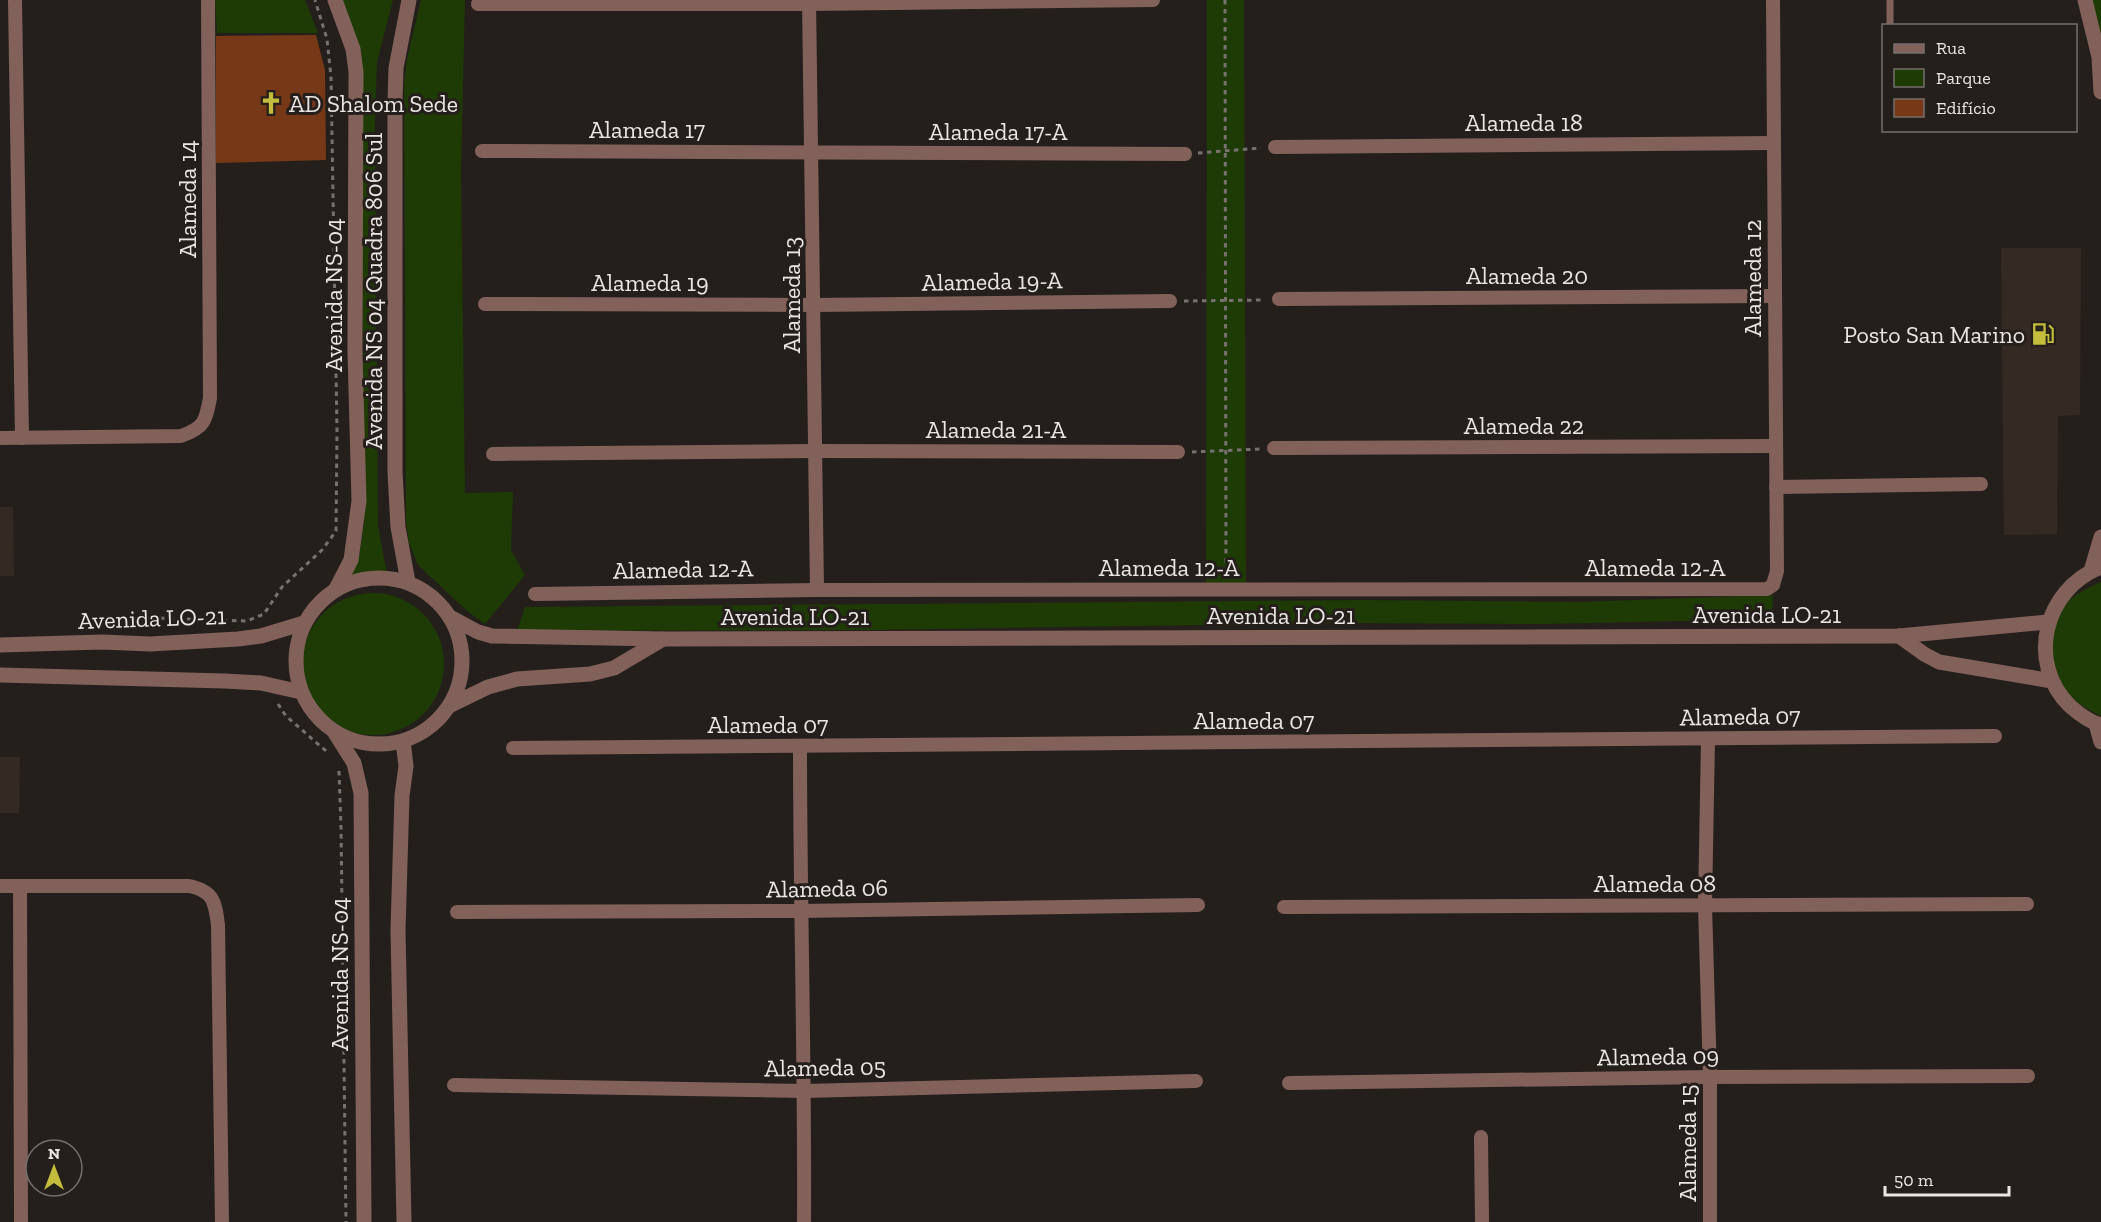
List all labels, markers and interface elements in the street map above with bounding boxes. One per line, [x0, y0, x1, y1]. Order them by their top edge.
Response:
legend [1882, 24, 2077, 132]
text: Rua [1936, 37, 1966, 59]
text: Parque [1936, 67, 1991, 89]
place label: AD Shalom Sede [289, 89, 458, 118]
church icon: AD Shalom Sede [258, 90, 284, 116]
text: Edifício [1936, 97, 1996, 119]
street label: Alameda 18 [1465, 108, 1583, 137]
street label: Alameda 17 [589, 115, 705, 144]
street label: Alameda 17-A [929, 117, 1068, 146]
street label: Avenida NS 04 Quadra 806 Sul [359, 133, 388, 449]
street label: Alameda 14 [173, 140, 202, 258]
street label: Avenida NS-04 [319, 218, 348, 372]
street label: Alameda 12 [1738, 219, 1767, 337]
street label: Alameda 13 [777, 237, 806, 353]
street label: Alameda 20 [1466, 261, 1588, 290]
street label: Alameda 19-A [921, 265, 1063, 297]
street label: Alameda 19 [591, 268, 709, 297]
place label: Posto San Marino [1843, 320, 2025, 349]
fuel station icon: Posto San Marino [2030, 321, 2056, 347]
street label: Alameda 22 [1464, 411, 1584, 440]
street label: Alameda 21-A [926, 415, 1067, 444]
street label: Alameda 12-A [612, 553, 754, 585]
street label: Alameda 12-A [1099, 553, 1240, 582]
street label: Alameda 12-A [1585, 553, 1726, 582]
street label: Avenida LO-21 [1693, 600, 1841, 629]
street label: Avenida LO-21 [77, 601, 227, 635]
street label: Avenida LO-21 [1207, 601, 1355, 630]
street label: Avenida LO-21 [721, 602, 869, 631]
street label: Alameda 07 [1679, 700, 1801, 732]
street label: Alameda 07 [1194, 706, 1314, 735]
street label: Alameda 07 [708, 710, 828, 739]
street label: Alameda 08 [1594, 869, 1716, 898]
street label: Alameda 06 [766, 872, 888, 904]
street label: Avenida NS-04 [325, 897, 354, 1051]
street label: Alameda 09 [1597, 1040, 1719, 1072]
street label: Alameda 05 [764, 1051, 886, 1083]
street label: Alameda 15 [1673, 1084, 1702, 1202]
north arrow [24, 1138, 84, 1198]
text: N [48, 1144, 60, 1163]
scale bar [1885, 1159, 2010, 1197]
text: 50 m [1894, 1169, 1934, 1191]

